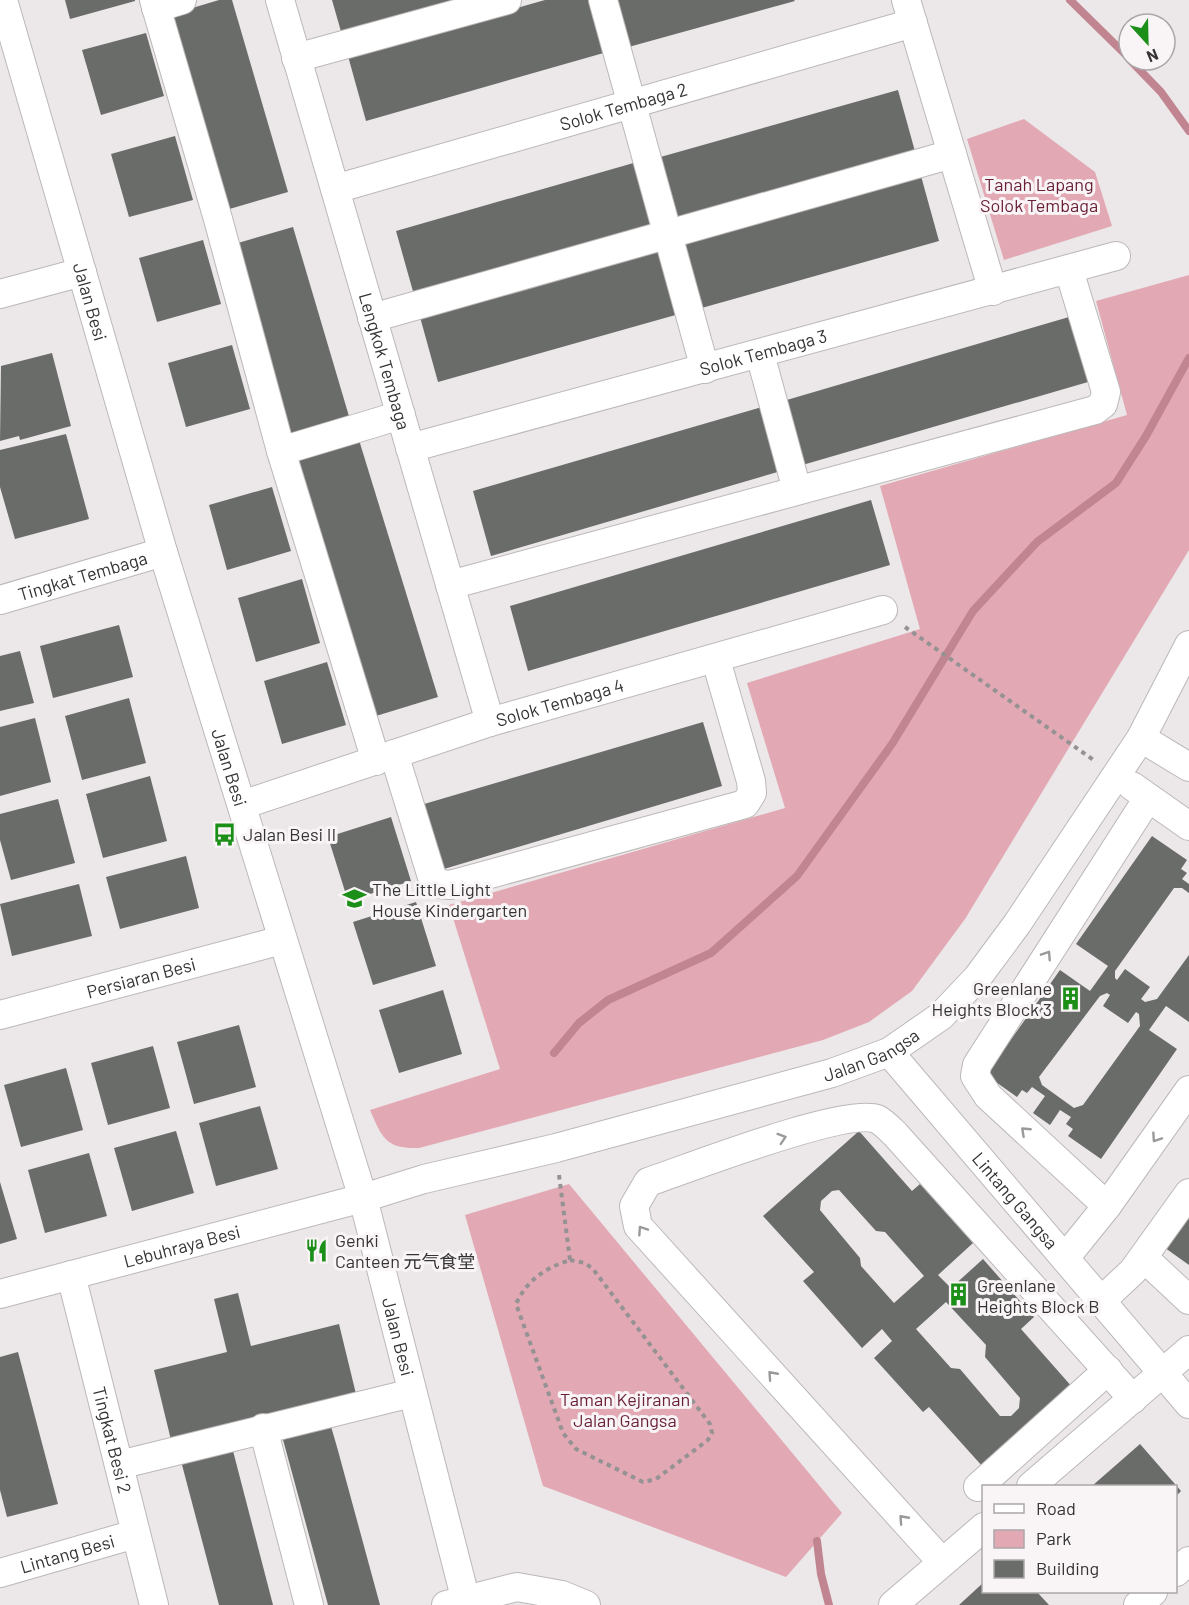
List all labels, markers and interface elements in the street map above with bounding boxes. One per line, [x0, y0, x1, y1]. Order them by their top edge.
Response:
north arrow [1117, 12, 1177, 72]
text: N [1144, 46, 1161, 67]
street label: Solok Tembaga 2 [557, 77, 690, 135]
park label: Tanah Lapang Solok Tembaga [980, 173, 1098, 216]
street label: Jalan Besi [69, 260, 112, 343]
street label: Lengkok Tembaga [355, 290, 415, 432]
street label: Solok Tembaga 3 [697, 324, 829, 380]
street label: Tingkat Tembaga [15, 546, 150, 605]
street label: Solok Tembaga 4 [493, 673, 626, 731]
street label: Jalan Besi [207, 726, 252, 809]
bus stop icon: Jalan Besi II [212, 821, 238, 847]
place label: Jalan Besi II [243, 823, 336, 845]
place label: The Little Light House Kindergarten [372, 878, 527, 921]
school or university icon: The Little Light House Kindergarten [341, 886, 367, 912]
one-way arrow [1039, 951, 1050, 962]
street label: Persiaran Besi [84, 952, 198, 1002]
place label: Greenlane Heights Block 3 [931, 977, 1052, 1020]
building icon: Greenlane Heights Block 3 [1057, 985, 1083, 1011]
street label: Jalan Gangsa [821, 1024, 923, 1086]
one-way arrow [1021, 1128, 1032, 1139]
one-way arrow [1152, 1131, 1163, 1142]
one-way arrow [776, 1132, 787, 1145]
street label: Lintang Gangsa [968, 1147, 1063, 1253]
street label: Lebuhraya Besi [121, 1220, 242, 1272]
one-way arrow [639, 1225, 650, 1236]
place label: Genki Canteen 元气食堂 [335, 1229, 475, 1272]
restaurant icon: Genki Canteen 元气食堂 [304, 1237, 330, 1263]
place label: Greenlane Heights Block B [977, 1274, 1100, 1317]
building icon: Greenlane Heights Block B [946, 1282, 972, 1308]
street label: Jalan Besi [378, 1295, 419, 1378]
one-way arrow [768, 1371, 779, 1381]
street label: Tingkat Besi 2 [88, 1384, 136, 1496]
park label: Taman Kejiranan Jalan Gangsa [560, 1388, 690, 1431]
legend [982, 1485, 1177, 1593]
text: Road [1036, 1497, 1076, 1519]
one-way arrow [899, 1515, 910, 1526]
text: Park [1036, 1527, 1071, 1549]
street label: Lintang Besi [17, 1530, 117, 1578]
text: Building [1036, 1557, 1099, 1579]

